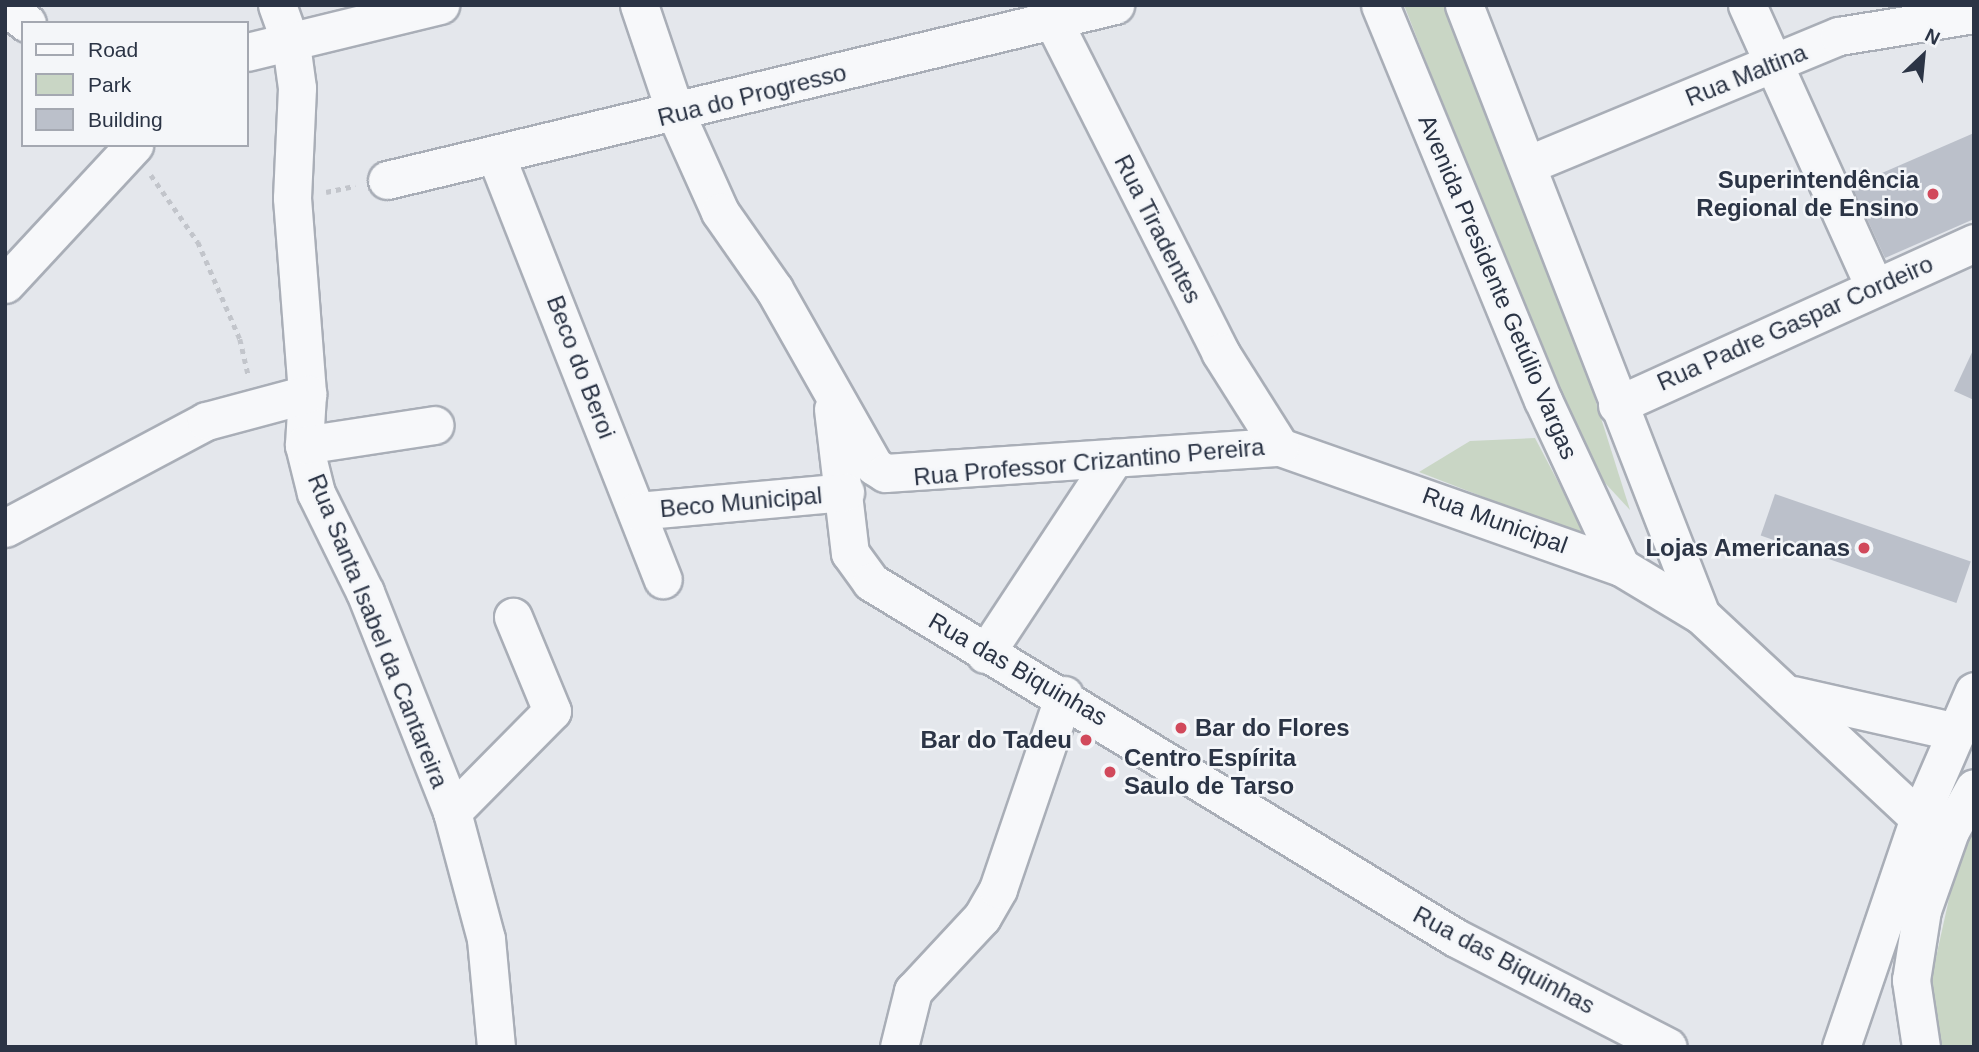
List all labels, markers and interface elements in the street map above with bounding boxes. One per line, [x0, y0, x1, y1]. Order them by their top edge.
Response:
legend [21, 21, 248, 147]
north arrow [1888, 21, 1958, 91]
text: N [1922, 24, 1943, 49]
text: Road [88, 38, 138, 61]
street label: Rua Maltina [1681, 38, 1811, 112]
street label: Rua do Progresso [655, 58, 849, 132]
text: Park [88, 73, 131, 96]
text: Building [88, 108, 163, 131]
street label: Avenida Presidente Getúlio Vargas [1412, 110, 1584, 464]
street label: Rua Tiradentes [1108, 150, 1208, 308]
place label: Superintendência Regional de Ensino [1696, 166, 1919, 222]
marker: Superintendência Regional de Ensino [1925, 186, 1941, 202]
street label: Rua Padre Gaspar Cordeiro [1653, 249, 1937, 397]
street label: Beco do Beroi [541, 291, 621, 443]
street label: Rua Professor Crizantino Pereira [912, 432, 1266, 492]
street label: Rua Santa Isabel da Cantareira [302, 470, 454, 792]
street label: Rua Municipal [1419, 480, 1571, 560]
street label: Beco Municipal [659, 481, 823, 523]
place label: Lojas Americanas [1645, 534, 1850, 562]
marker: Lojas Americanas [1856, 540, 1872, 556]
street label: Rua das Biquinhas [924, 606, 1112, 732]
place label: Bar do Flores [1195, 714, 1350, 742]
marker: Bar do Flores [1173, 720, 1189, 736]
place label: Bar do Tadeu [920, 726, 1072, 754]
marker: Bar do Tadeu [1078, 732, 1094, 748]
place label: Centro Espírita Saulo de Tarso [1124, 744, 1296, 800]
marker: Centro Espírita Saulo de Tarso [1102, 764, 1118, 780]
street label: Rua das Biquinhas [1408, 900, 1600, 1020]

